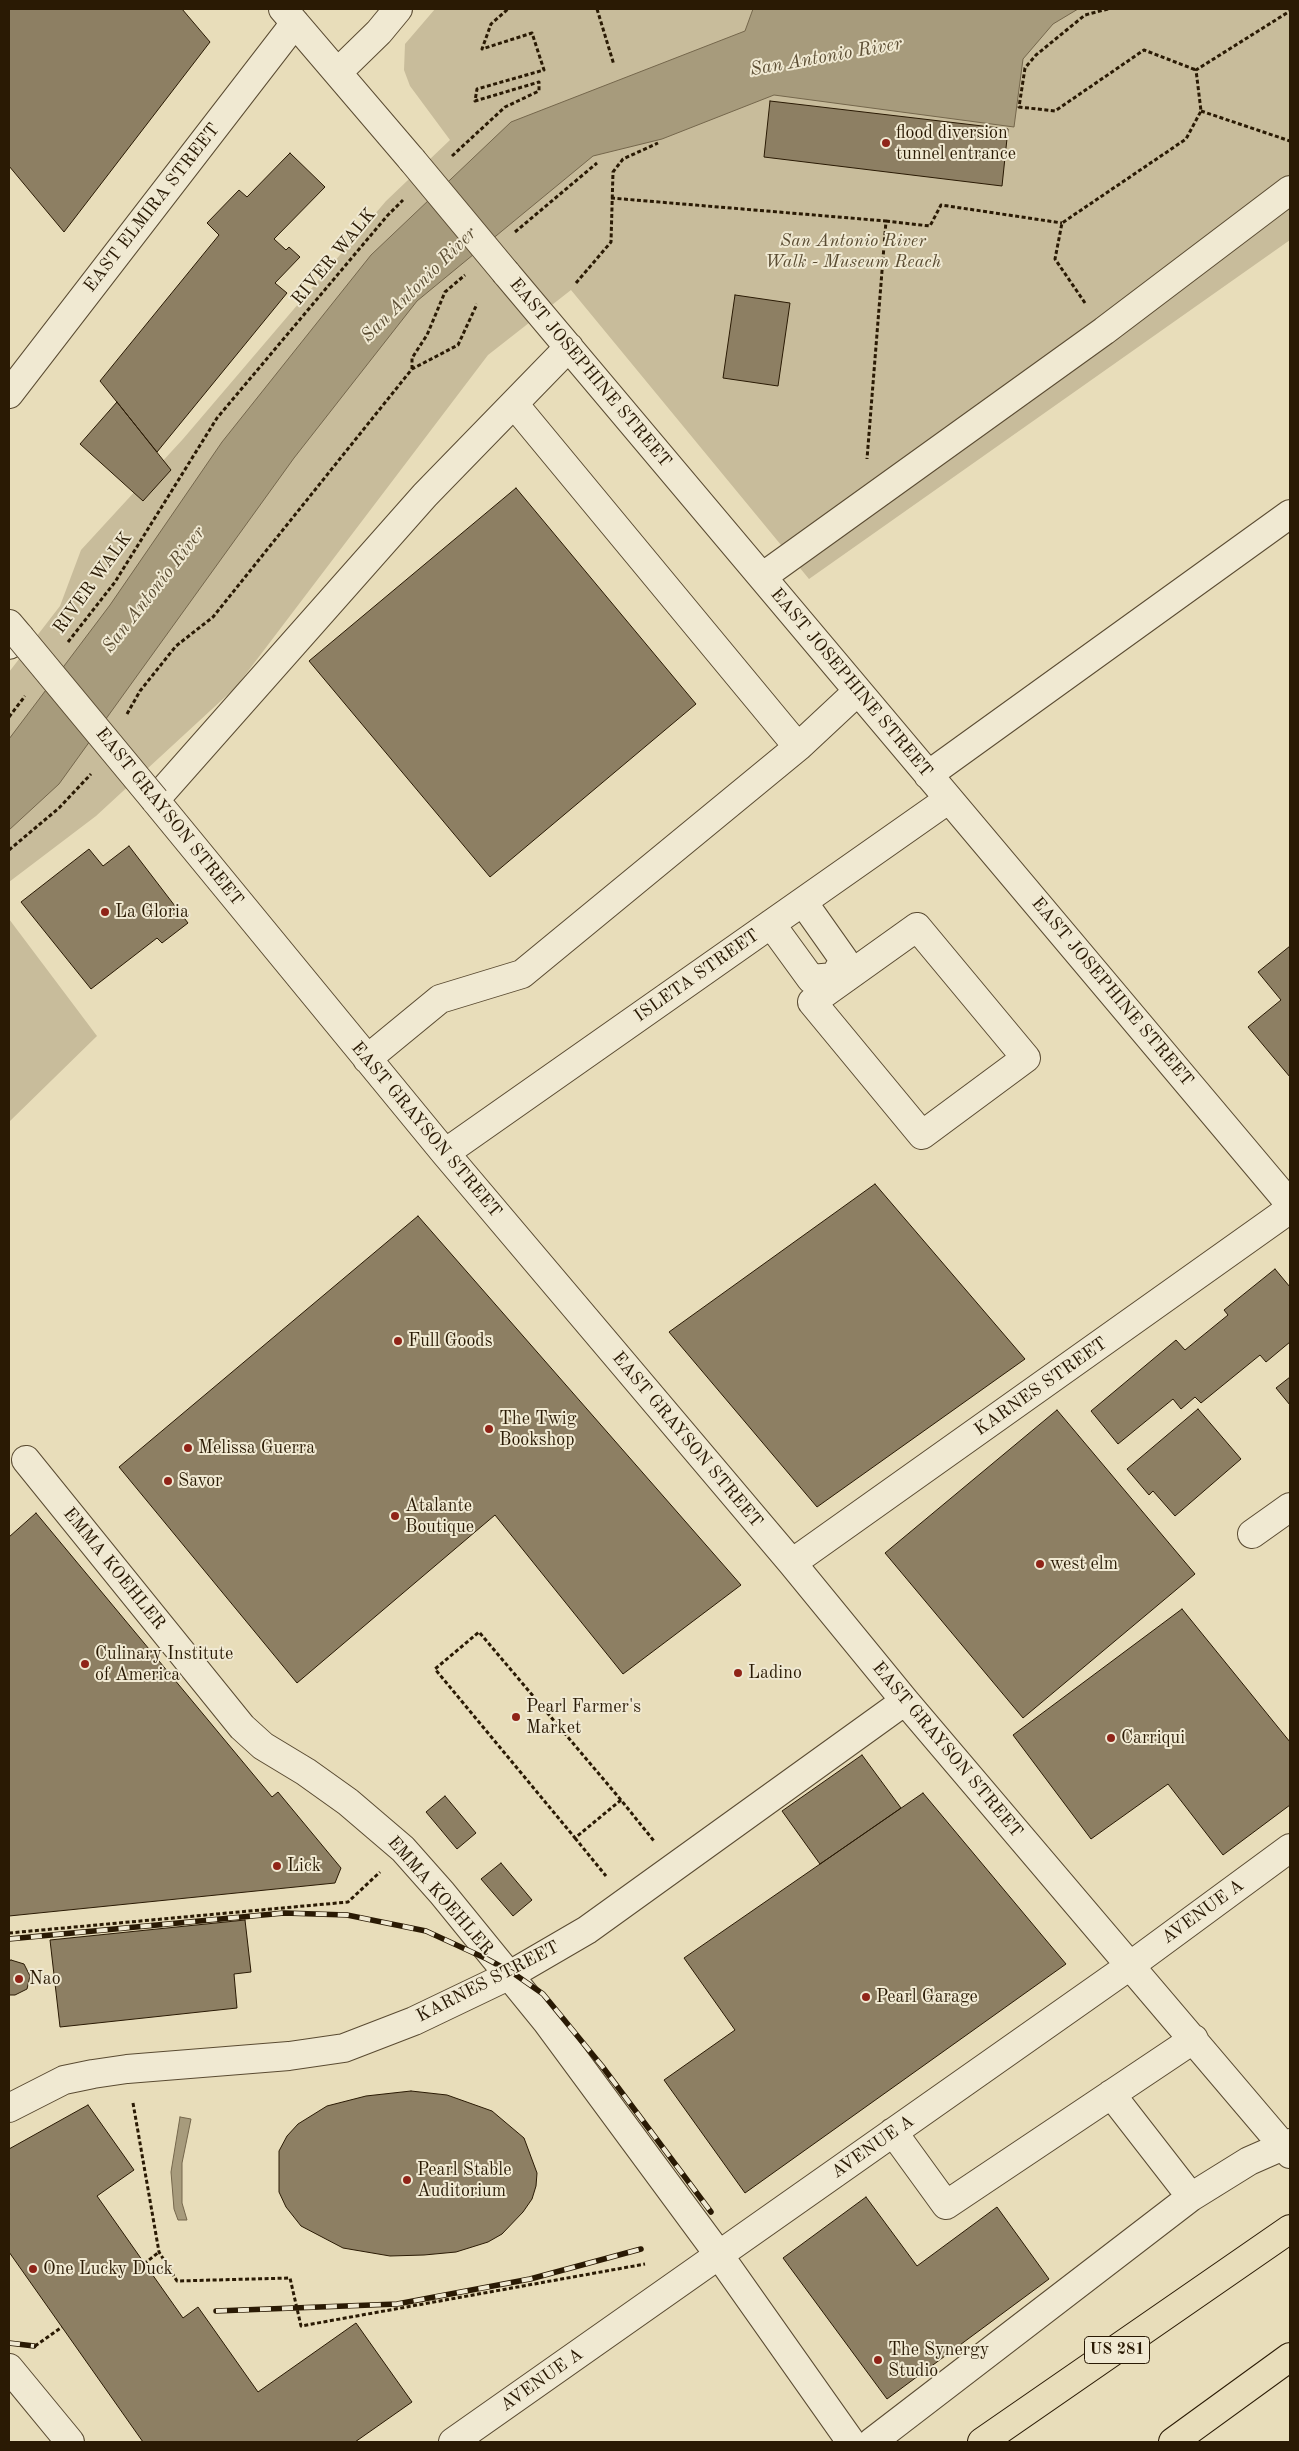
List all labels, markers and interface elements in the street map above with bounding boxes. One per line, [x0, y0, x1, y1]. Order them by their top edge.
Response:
water label: San Antonio River [748, 32, 904, 82]
street label: EAST ELMIRA STREET [79, 119, 225, 297]
place label: flood diversion tunnel entrance [896, 122, 1016, 164]
marker: flood diversion tunnel entrance [880, 137, 892, 149]
street label: RIVER WALK [287, 204, 381, 310]
water label: San Antonio River [357, 223, 481, 347]
park label: San Antonio River Walk - Museum Reach [765, 230, 941, 272]
street label: EAST JOSEPHINE STREET [504, 274, 676, 472]
water label: San Antonio River [98, 522, 210, 658]
street label: RIVER WALK [49, 528, 137, 638]
street label: EAST JOSEPHINE STREET [765, 584, 937, 782]
street label: EAST GRAYSON STREET [90, 724, 248, 910]
street label: EAST JOSEPHINE STREET [1026, 893, 1198, 1091]
place label: La Gloria [115, 901, 189, 923]
marker: La Gloria [99, 906, 111, 918]
street label: ISLETA STREET [630, 925, 764, 1027]
street label: EAST GRAYSON STREET [346, 1038, 506, 1222]
place label: Full Goods [408, 1330, 493, 1352]
street label: KARNES STREET [970, 1333, 1112, 1441]
marker: Full Goods [392, 1335, 404, 1347]
street label: EAST GRAYSON STREET [607, 1348, 767, 1532]
place label: The Twig Bookshop [499, 1408, 576, 1450]
marker: The Twig Bookshop [483, 1423, 495, 1435]
place label: Melissa Guerra [198, 1437, 315, 1459]
marker: Melissa Guerra [182, 1442, 194, 1454]
place label: Savor [178, 1470, 222, 1492]
marker: Savor [162, 1475, 174, 1487]
place label: Atalante Boutique [405, 1495, 474, 1538]
street label: EMMA KOEHLER [58, 1504, 170, 1634]
marker: Atalante Boutique [389, 1510, 401, 1522]
place label: west elm [1050, 1553, 1118, 1575]
marker: west elm [1034, 1558, 1046, 1570]
place label: Culinary Institute of America [95, 1643, 233, 1686]
marker: Culinary Institute of America [79, 1658, 91, 1670]
street label: EAST GRAYSON STREET [867, 1658, 1027, 1842]
place label: Ladino [748, 1662, 802, 1684]
marker: Ladino [732, 1667, 744, 1679]
place label: Pearl Farmer's Market [526, 1696, 641, 1738]
marker: Pearl Farmer's Market [510, 1711, 522, 1723]
place label: Carriqui [1121, 1727, 1185, 1749]
marker: Carriqui [1105, 1732, 1117, 1744]
street label: EMMA KOEHLER [382, 1832, 498, 1960]
place label: Lick [287, 1855, 321, 1877]
marker: Lick [271, 1860, 283, 1872]
street label: AVENUE A [1158, 1875, 1248, 1949]
street label: KARNES STREET [413, 1937, 563, 2027]
place label: Nao [29, 1968, 61, 1990]
marker: Nao [13, 1973, 25, 1985]
place label: Pearl Garage [876, 1986, 978, 2008]
marker: Pearl Garage [860, 1991, 872, 2003]
street label: AVENUE A [827, 2111, 919, 2183]
place label: Pearl Stable Auditorium [417, 2159, 511, 2202]
marker: Pearl Stable Auditorium [401, 2174, 413, 2186]
place label: One Lucky Duck [43, 2258, 173, 2280]
marker: One Lucky Duck [27, 2263, 39, 2275]
road number: US 281 [1084, 2336, 1150, 2364]
place label: The Synergy Studio [888, 2339, 989, 2382]
street label: AVENUE A [496, 2344, 588, 2416]
marker: The Synergy Studio [872, 2354, 884, 2366]

